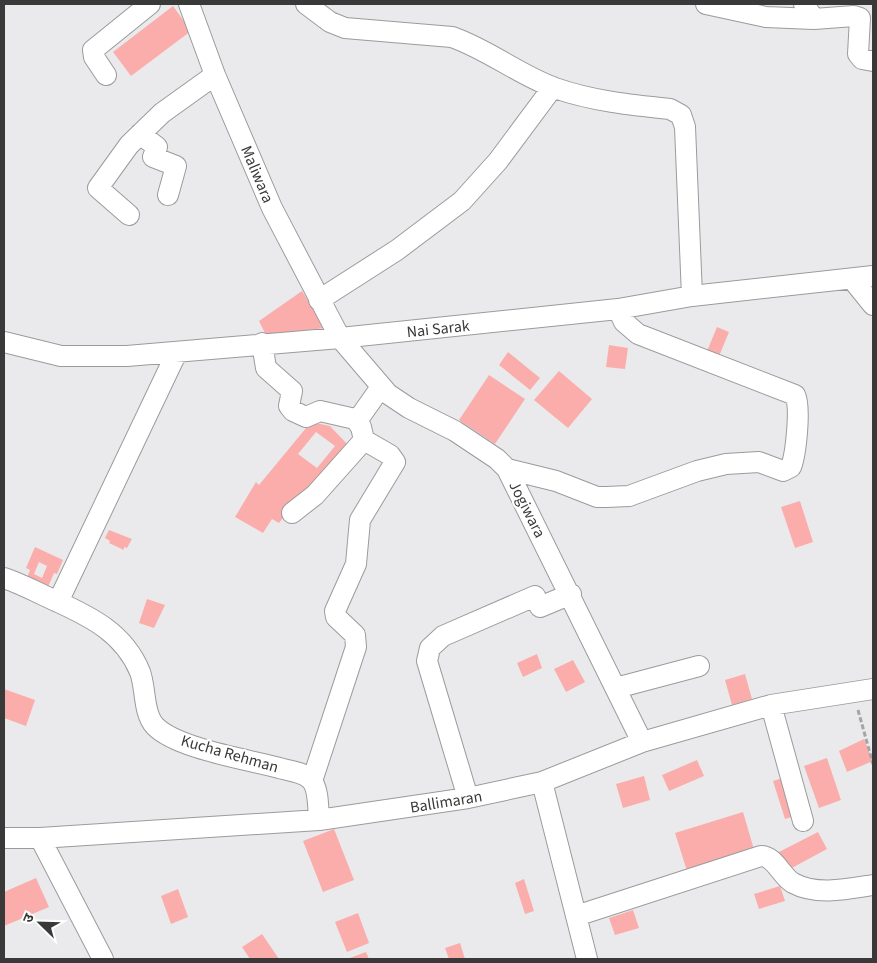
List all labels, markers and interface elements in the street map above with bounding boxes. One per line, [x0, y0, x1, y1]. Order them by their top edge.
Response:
street label: Maliwara [235, 142, 279, 206]
street label: Nai Sarak [405, 315, 471, 343]
street label: Jogiwara [503, 477, 551, 542]
street label: Kucha Rehman [178, 730, 281, 778]
street label: Ballimaran [408, 785, 484, 819]
north arrow [15, 898, 65, 948]
text: उ [18, 910, 40, 926]

